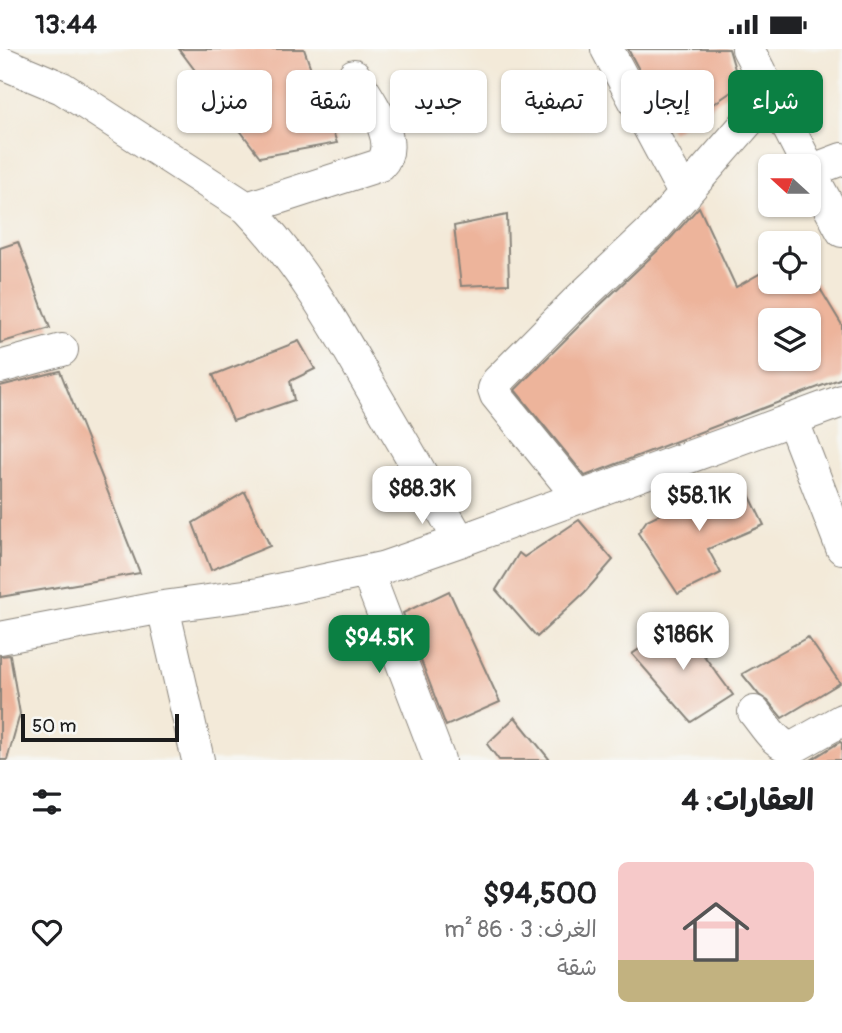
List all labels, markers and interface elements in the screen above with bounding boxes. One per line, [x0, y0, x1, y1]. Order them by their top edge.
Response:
text: 13:44 [35, 9, 97, 41]
chip: منزل [177, 70, 272, 133]
chip: شقة [286, 70, 376, 133]
chip: جديد [390, 70, 487, 133]
chip: تصفية [501, 70, 607, 133]
chip: إيجار [621, 70, 714, 133]
chip: شراء [728, 70, 823, 133]
north arrow [758, 154, 821, 217]
map controls [758, 154, 821, 371]
button: locate [758, 231, 821, 294]
button: layers [758, 308, 821, 371]
pin: $88.3K [365, 467, 479, 526]
pin: $58.1K [642, 473, 756, 533]
text: $88.3K [388, 474, 456, 503]
text: $58.1K [667, 481, 731, 510]
pin: $186K [634, 613, 732, 672]
pin: $94.5K [322, 615, 436, 675]
text: $186K [653, 620, 713, 649]
text: $94.5K [344, 623, 414, 652]
scale bar [21, 711, 178, 743]
text: 50 m [32, 714, 76, 738]
text: العقارات: 4 [682, 782, 814, 819]
icon: filters [28, 783, 66, 821]
text: $94,500 [483, 875, 597, 912]
icon: home [674, 890, 758, 974]
icon: heart [28, 913, 66, 951]
text: الغرف: 3 · 86 m² [444, 915, 597, 944]
text: شقة [557, 953, 597, 982]

